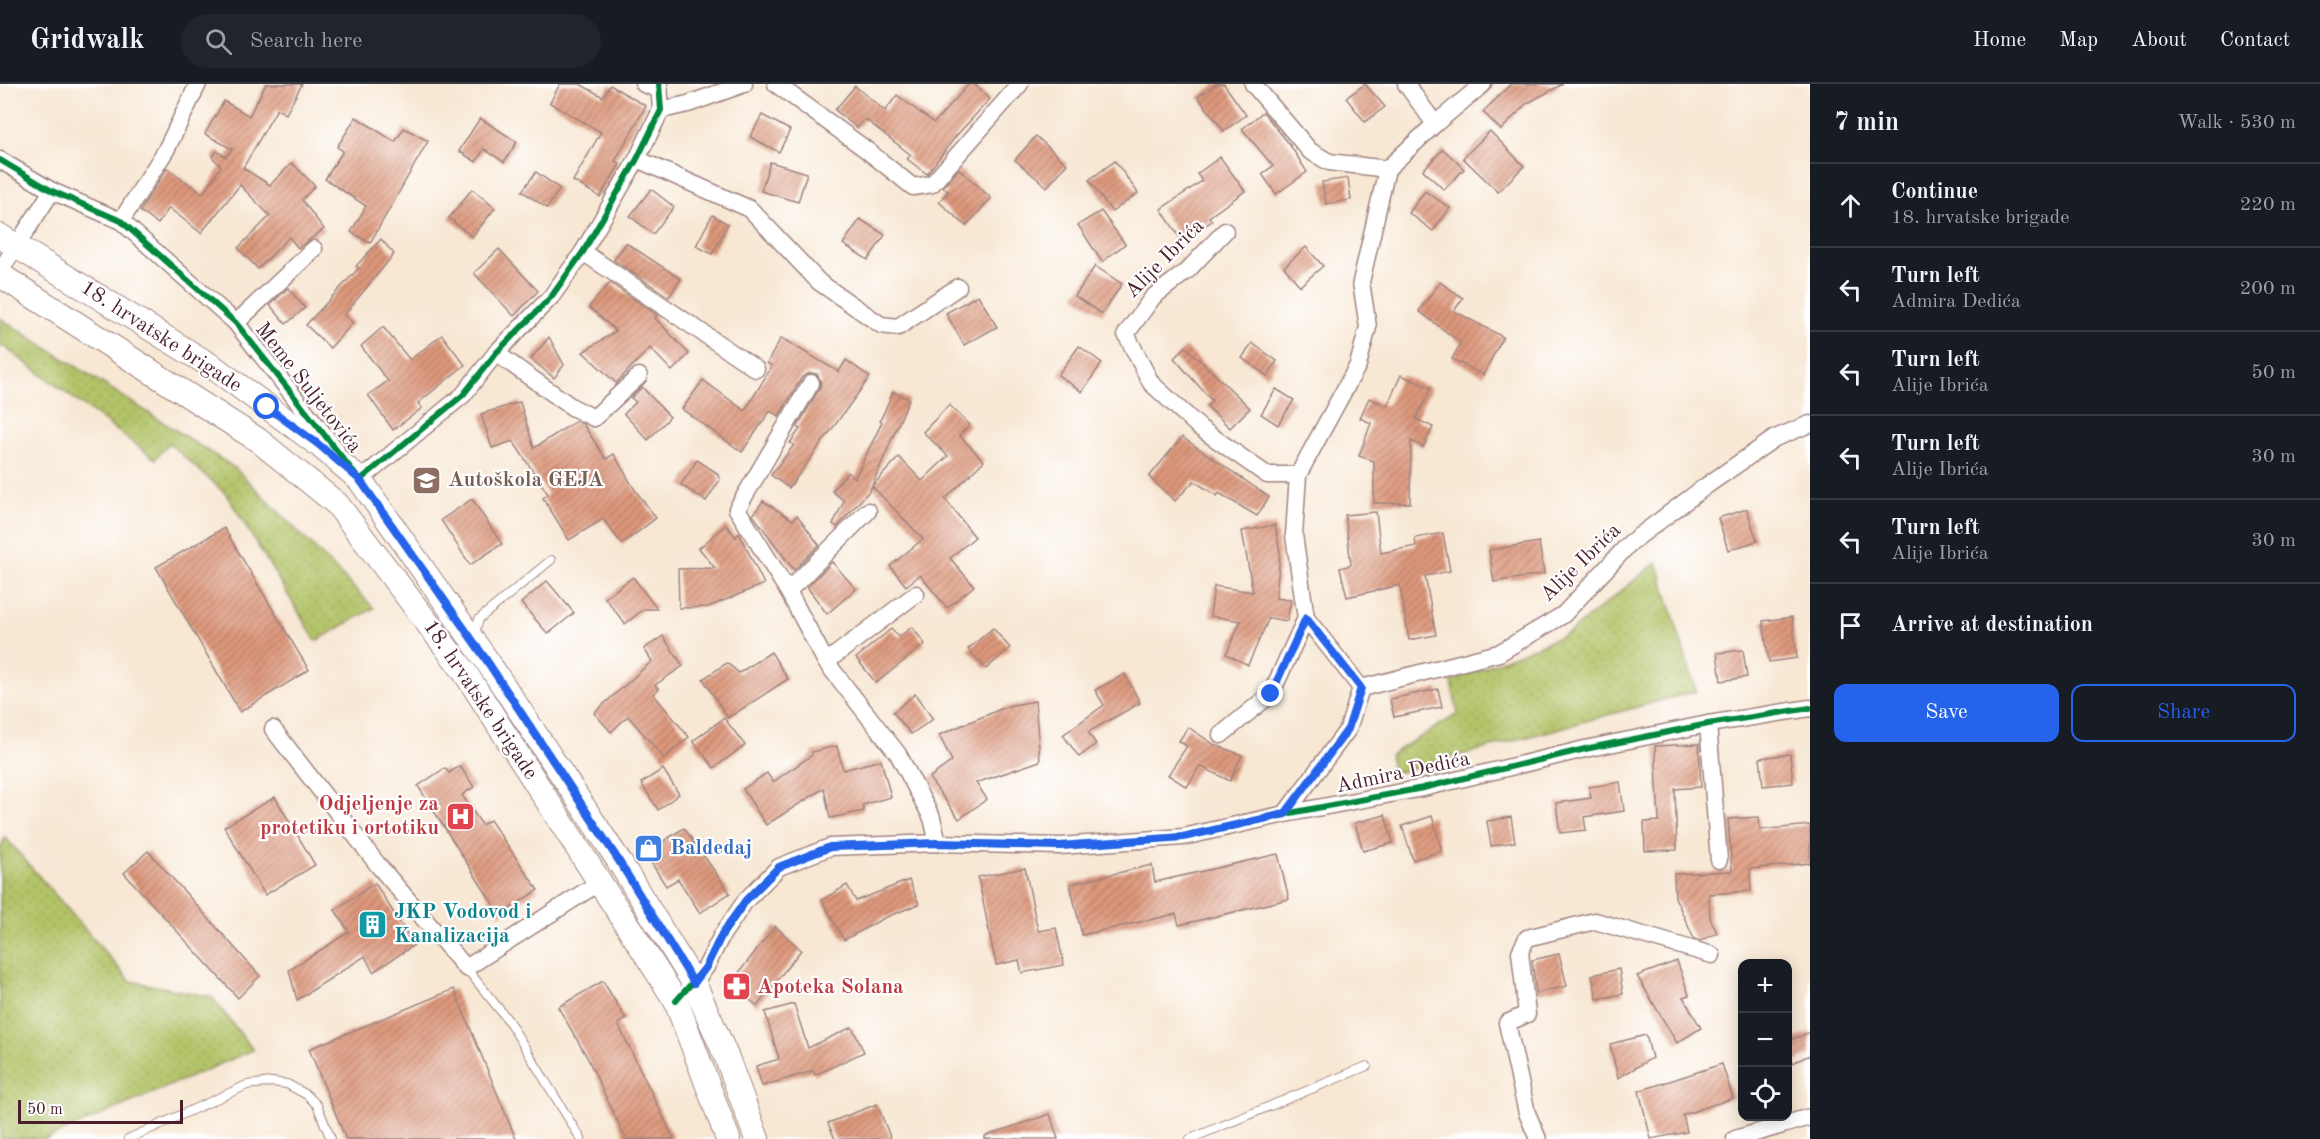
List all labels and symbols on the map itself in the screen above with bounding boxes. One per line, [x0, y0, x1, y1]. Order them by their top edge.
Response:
street label: Alije Ibrića [1121, 215, 1209, 303]
street label: 18. hrvatske brigade [77, 277, 245, 397]
street label: Meme Suljetovića [251, 319, 365, 457]
route start [253, 393, 279, 419]
school or university icon: Autoškola GEJA [411, 464, 443, 496]
place label: Autoškola GEJA [448, 470, 604, 491]
street label: Alije Ibrića [1537, 520, 1625, 606]
street label: 18. hrvatske brigade [419, 616, 541, 784]
route end [1257, 680, 1283, 706]
street label: Admira Dedića [1334, 749, 1472, 797]
place label: Odjeljenje za protetiku i ortotiku [260, 794, 439, 839]
hospital icon: Odjeljenje za protetiku i ortotiku [444, 800, 476, 832]
shop icon: Baldedaj [633, 832, 665, 864]
place label: Baldedaj [670, 838, 752, 859]
place label: JKP Vodovod i Kanalizacija [394, 902, 531, 947]
building icon: JKP Vodovod i Kanalizacija [357, 908, 389, 940]
pharmacy icon: Apoteka Solana [720, 971, 752, 1003]
place label: Apoteka Solana [757, 977, 904, 998]
scale bar [18, 1097, 183, 1124]

